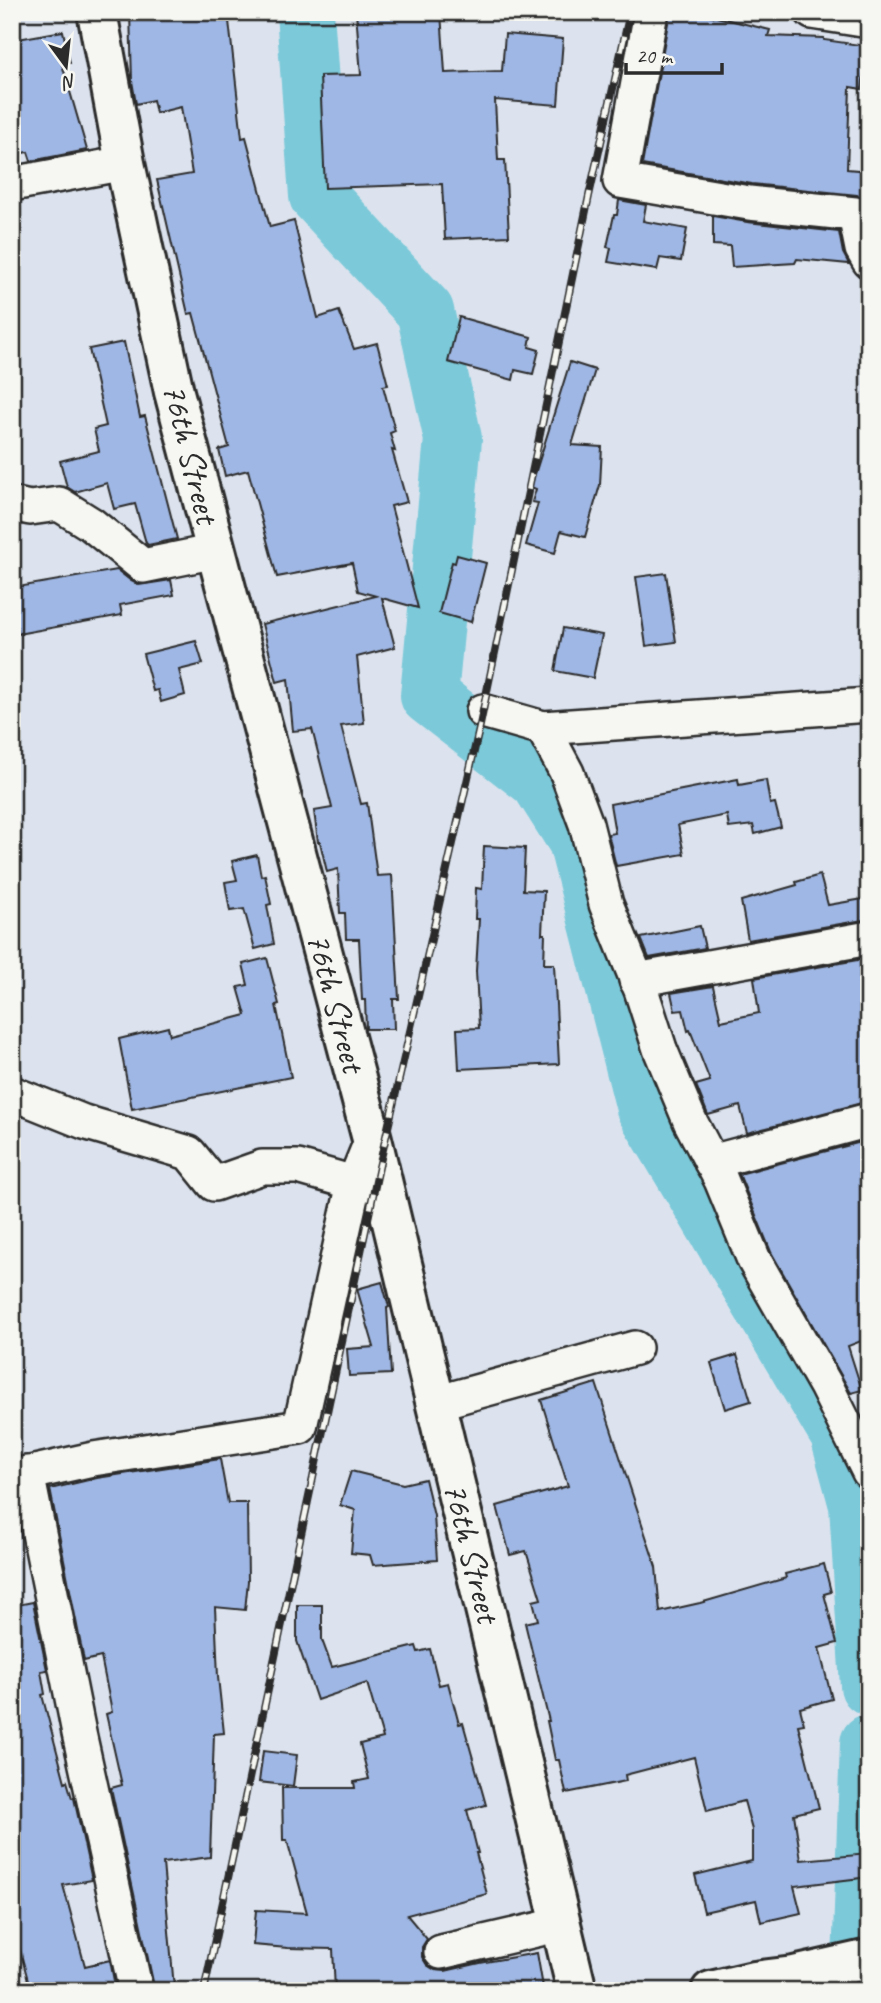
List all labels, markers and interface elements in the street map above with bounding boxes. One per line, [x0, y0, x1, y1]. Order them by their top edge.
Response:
north arrow [32, 32, 102, 102]
scale bar [626, 32, 722, 76]
text: 20 m [636, 43, 674, 69]
text: N [58, 68, 79, 95]
street label: 76th Street [152, 378, 231, 531]
street label: 76th Street [296, 927, 377, 1080]
street label: 76th Street [433, 1477, 512, 1630]

